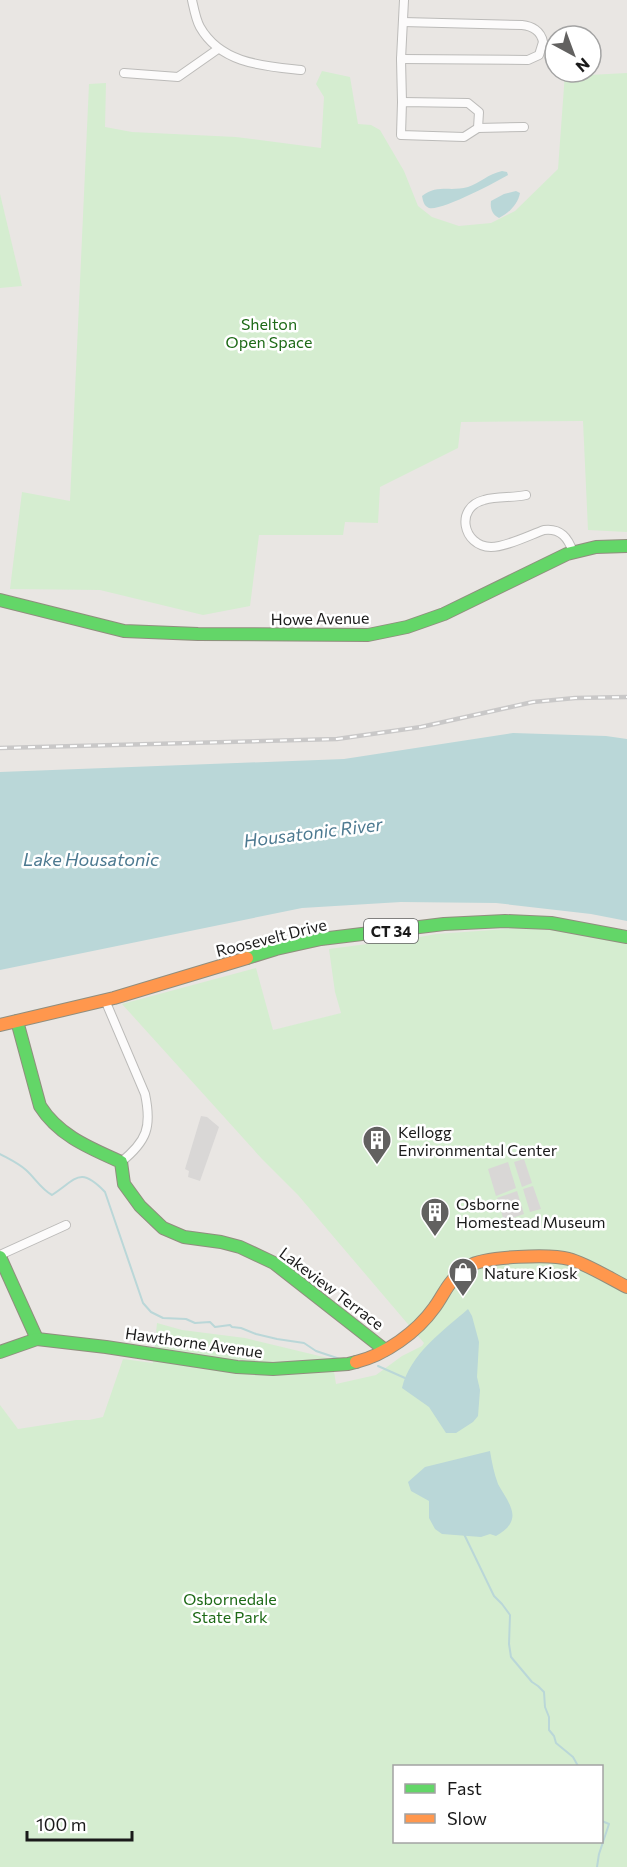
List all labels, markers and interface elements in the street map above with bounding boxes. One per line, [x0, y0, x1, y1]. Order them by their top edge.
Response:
north arrow [543, 24, 603, 84]
text: N [572, 55, 594, 77]
park label: Shelton Open Space [226, 314, 312, 351]
street label: Howe Avenue [271, 608, 369, 628]
water label: Housatonic River [242, 812, 384, 851]
water label: Lake Housatonic [23, 848, 159, 870]
street label: Roosevelt Drive [214, 914, 328, 960]
road number: CT 34 [364, 919, 418, 943]
place label: Kellogg Environmental Center [398, 1122, 558, 1159]
building icon: Kellogg Environmental Center [361, 1124, 393, 1166]
place label: Osborne Homestead Museum [456, 1194, 606, 1231]
building icon: Osborne Homestead Museum [419, 1196, 451, 1238]
street label: Lakeview Terrace [276, 1243, 388, 1333]
shop icon: Nature Kiosk [447, 1256, 479, 1298]
place label: Nature Kiosk [484, 1263, 578, 1282]
street label: Hawthorne Avenue [124, 1323, 264, 1361]
park label: Osbornedale State Park [183, 1589, 277, 1626]
legend [393, 1765, 603, 1843]
text: Fast [447, 1777, 482, 1799]
scale bar [27, 1804, 132, 1842]
text: Slow [447, 1807, 487, 1829]
text: 100 m [36, 1813, 86, 1835]

